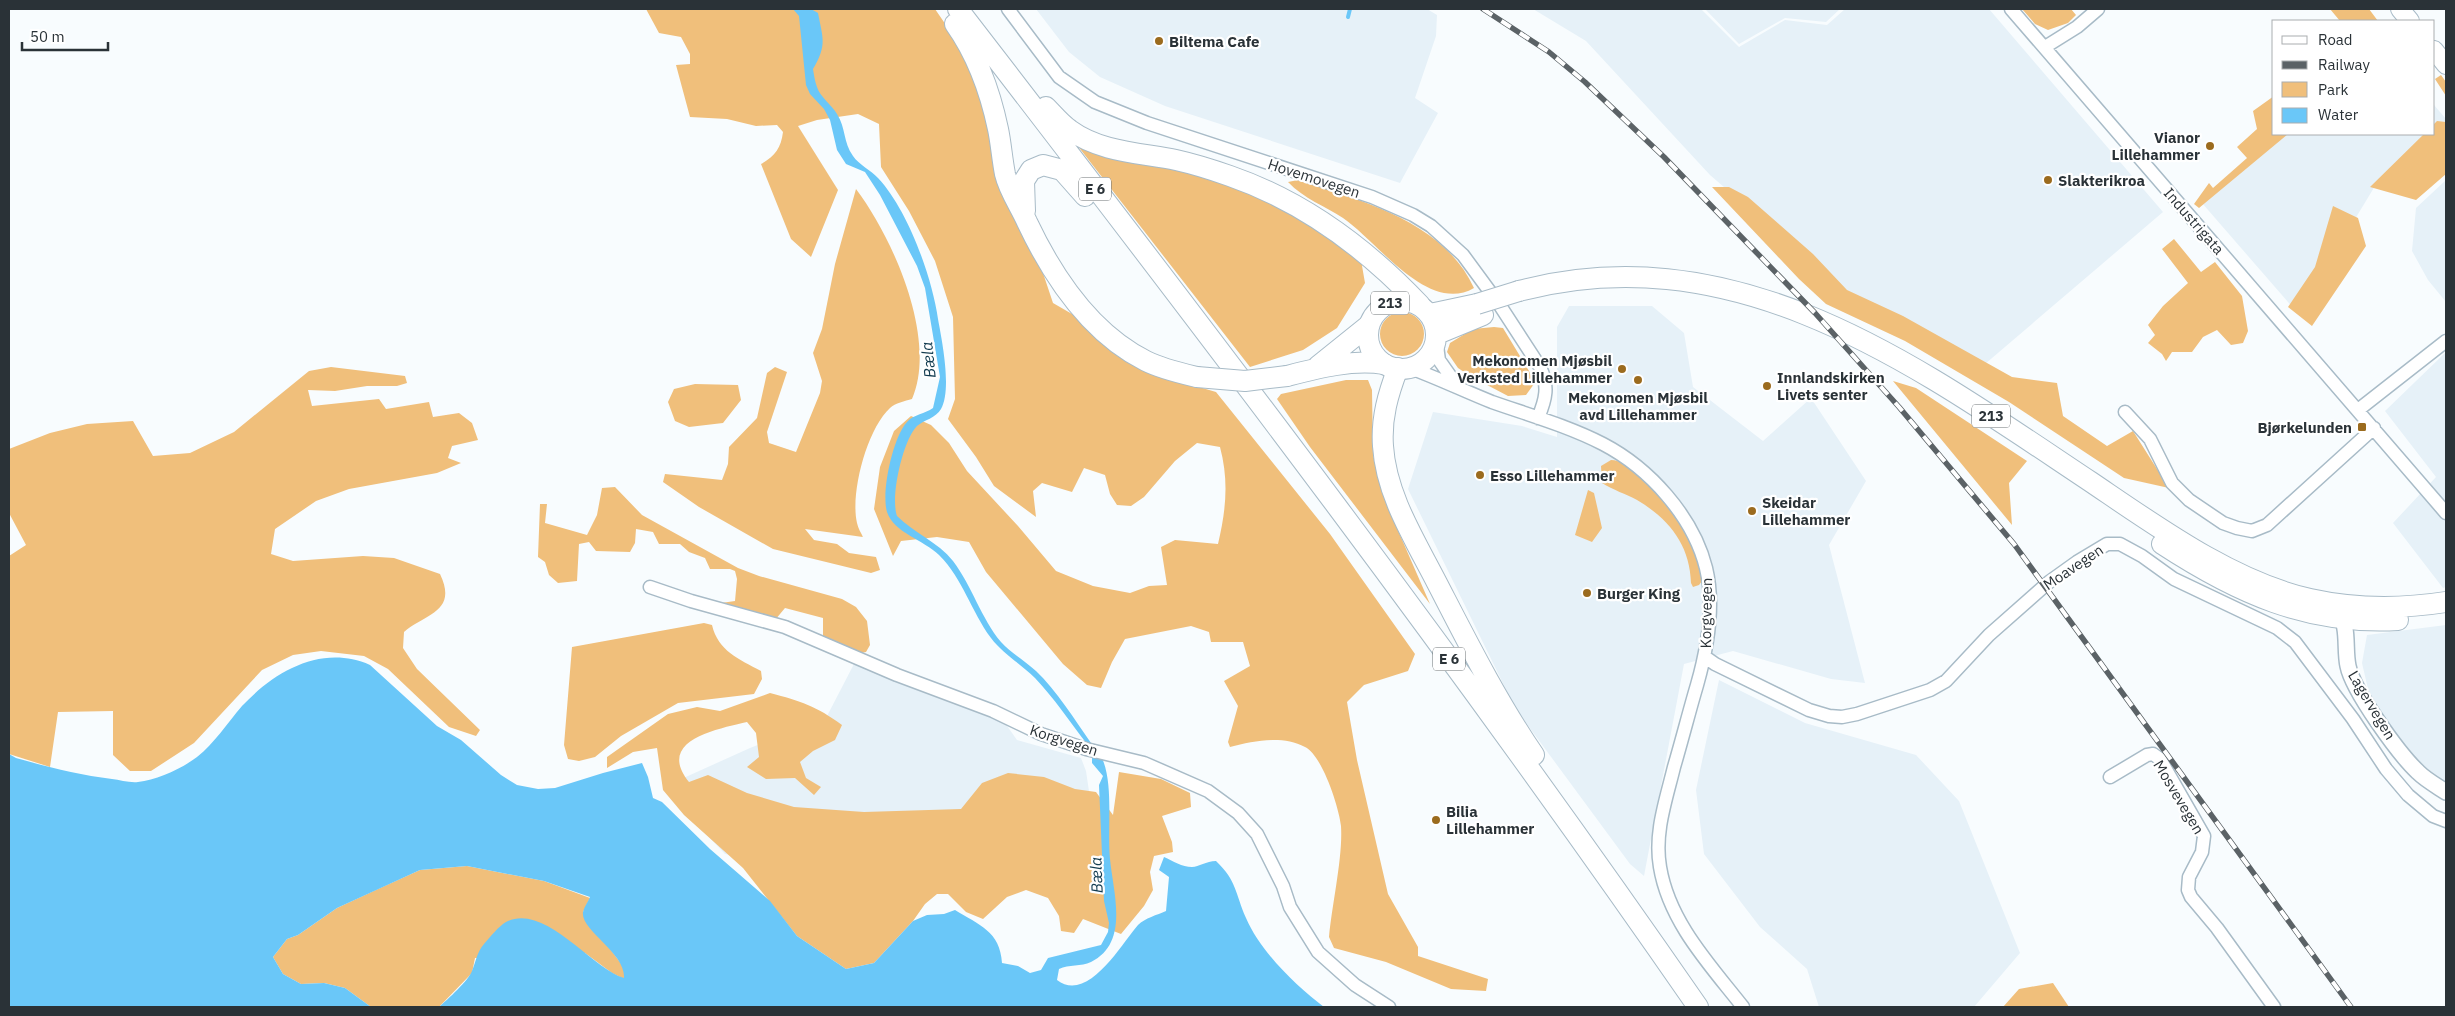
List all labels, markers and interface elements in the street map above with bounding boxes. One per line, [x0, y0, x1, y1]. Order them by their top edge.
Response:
scale bar [22, 20, 109, 52]
legend [2272, 20, 2435, 135]
text: 50 m [30, 27, 65, 46]
text: Road [2318, 30, 2353, 49]
place label: Biltema Cafe [1169, 32, 1259, 51]
marker: Biltema Cafe [1153, 35, 1165, 47]
text: Railway [2318, 55, 2371, 74]
text: Park [2318, 80, 2348, 99]
text: Water [2318, 105, 2359, 124]
place label: Vianor Lillehammer [2112, 128, 2200, 164]
marker: Vianor Lillehammer [2204, 140, 2216, 152]
street label: Hovemovegen [1265, 154, 1363, 202]
place label: Slakterikroa [2058, 171, 2146, 190]
marker: Slakterikroa [2042, 174, 2054, 186]
road number: E 6 [1079, 178, 1111, 200]
street label: Industrigata [2160, 184, 2228, 258]
road number: 213 [1371, 292, 1409, 314]
water label: Bæla [916, 341, 940, 379]
place label: Mekonomen Mjøsbil Verksted Lillehammer [1457, 351, 1612, 387]
marker: Mekonomen Mjøsbil Verksted Lillehammer [1616, 363, 1628, 375]
place label: Innlandskirken Livets senter [1777, 368, 1885, 404]
marker: Mekonomen Mjøsbil avd Lillehammer [1632, 374, 1644, 386]
marker: Innlandskirken Livets senter [1761, 380, 1773, 392]
place label: Mekonomen Mjøsbil avd Lillehammer [1568, 388, 1708, 424]
road number: 213 [1972, 404, 2010, 428]
place label: Bjørkelunden [2257, 418, 2352, 437]
marker: Bjørkelunden [2356, 421, 2368, 433]
place label: Esso Lillehammer [1490, 466, 1615, 485]
marker: Esso Lillehammer [1474, 469, 1486, 481]
place label: Skeidar Lillehammer [1762, 493, 1850, 529]
marker: Skeidar Lillehammer [1746, 505, 1758, 517]
street label: Moavegen [2039, 540, 2107, 594]
street label: Korgvegen [1696, 577, 1716, 649]
place label: Burger King [1597, 584, 1681, 603]
marker: Burger King [1581, 587, 1593, 599]
road number: E 6 [1433, 648, 1465, 671]
street label: Lagervegen [2344, 667, 2400, 743]
street label: Korgvegen [1027, 720, 1101, 760]
street label: Mosvevegen [2149, 756, 2209, 838]
place label: Bilia Lillehammer [1446, 802, 1534, 838]
marker: Bilia Lillehammer [1430, 814, 1442, 826]
water label: Bæla [1085, 856, 1107, 894]

